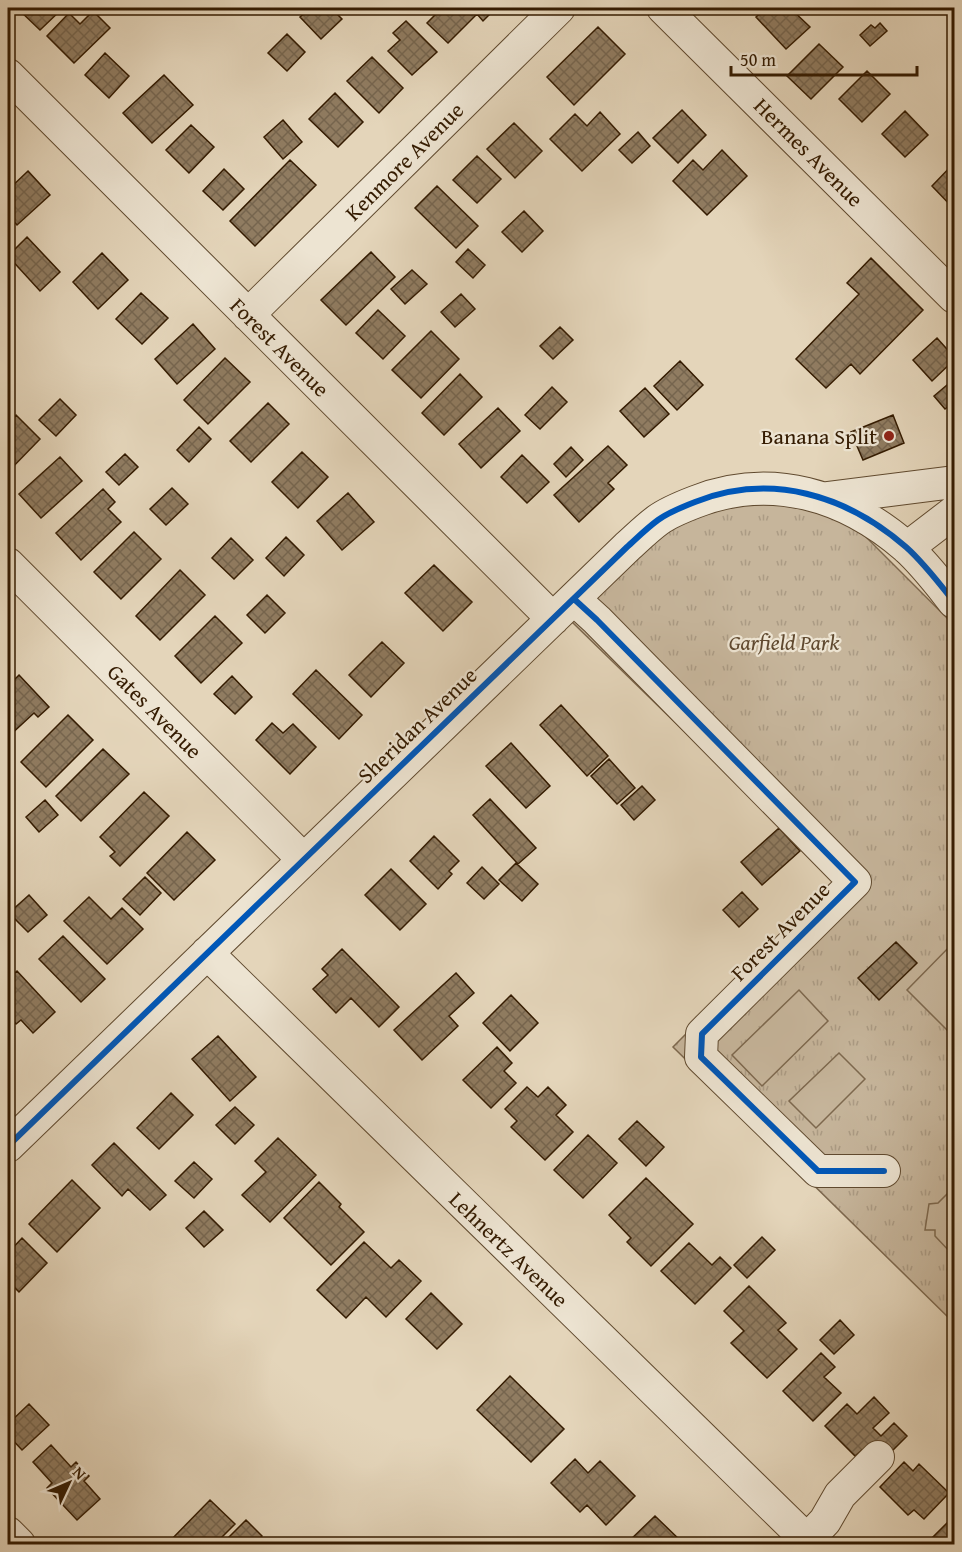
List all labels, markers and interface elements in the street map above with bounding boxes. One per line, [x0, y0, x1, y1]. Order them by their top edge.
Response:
scale bar [731, 39, 917, 77]
text: 50 m [740, 46, 776, 73]
street label: Hermes Avenue [747, 90, 871, 214]
street label: Kenmore Avenue [337, 94, 471, 228]
street label: Forest Avenue [223, 290, 337, 404]
place label: Banana Split [761, 420, 877, 452]
marker: Banana Split [882, 429, 896, 443]
park label: Garfield Park [729, 626, 840, 658]
street label: Gates Avenue [100, 656, 210, 766]
street label: Sheridan Avenue [350, 659, 484, 791]
street label: Forest Avenue [723, 874, 837, 988]
street label: Lehnertz Avenue [442, 1184, 576, 1314]
north arrow [39, 1453, 99, 1513]
text: N [67, 1460, 92, 1485]

